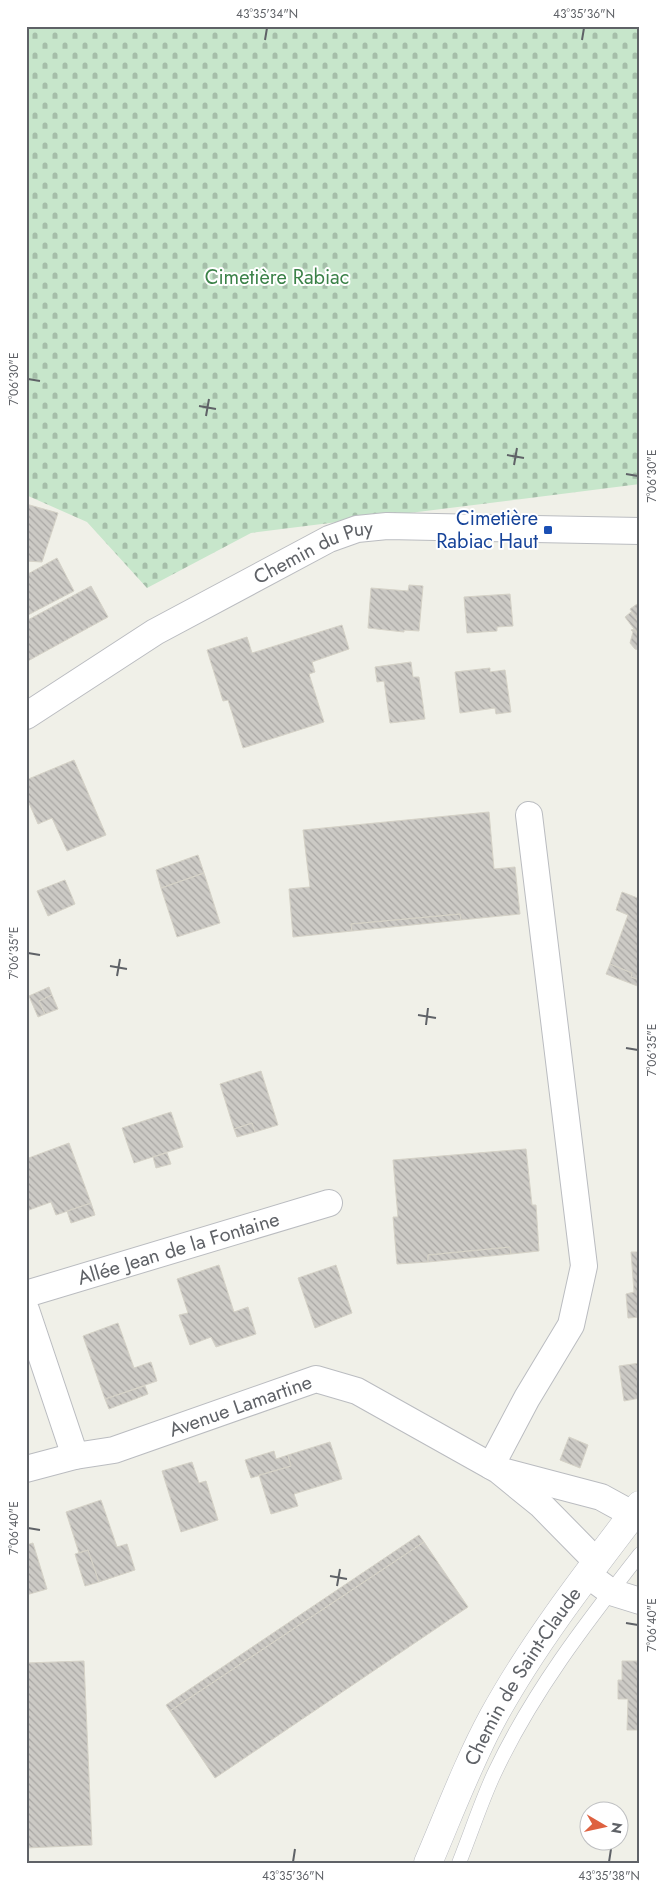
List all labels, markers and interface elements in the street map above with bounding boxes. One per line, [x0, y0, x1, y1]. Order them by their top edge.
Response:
text: 43°35'34"N [236, 5, 298, 23]
text: 43°35'36"N [553, 5, 615, 23]
park label: Cimetière Rabiac [205, 263, 349, 292]
text: 7°06'30"E [5, 352, 23, 406]
text: 7°06'30"E [643, 449, 661, 503]
place label: Cimetière Rabiac Haut [436, 504, 538, 556]
street label: Chemin du Puy [248, 513, 374, 592]
marker: Cimetière Rabiac Haut [542, 524, 554, 536]
text: 7°06'35"E [5, 927, 23, 979]
text: 7°06'35"E [643, 1024, 661, 1076]
street label: Allée Jean de la Fontaine [74, 1205, 283, 1293]
street label: Avenue Lamartine [165, 1368, 316, 1445]
text: 7°06'40"E [5, 1501, 23, 1555]
street label: Chemin de Saint-Claude [457, 1581, 588, 1770]
text: 7°06'40"E [643, 1598, 661, 1652]
north arrow [578, 1802, 628, 1852]
text: N [606, 1821, 628, 1835]
text: 43°35'36"N [262, 1867, 324, 1885]
text: 43°35'38"N [578, 1867, 640, 1885]

